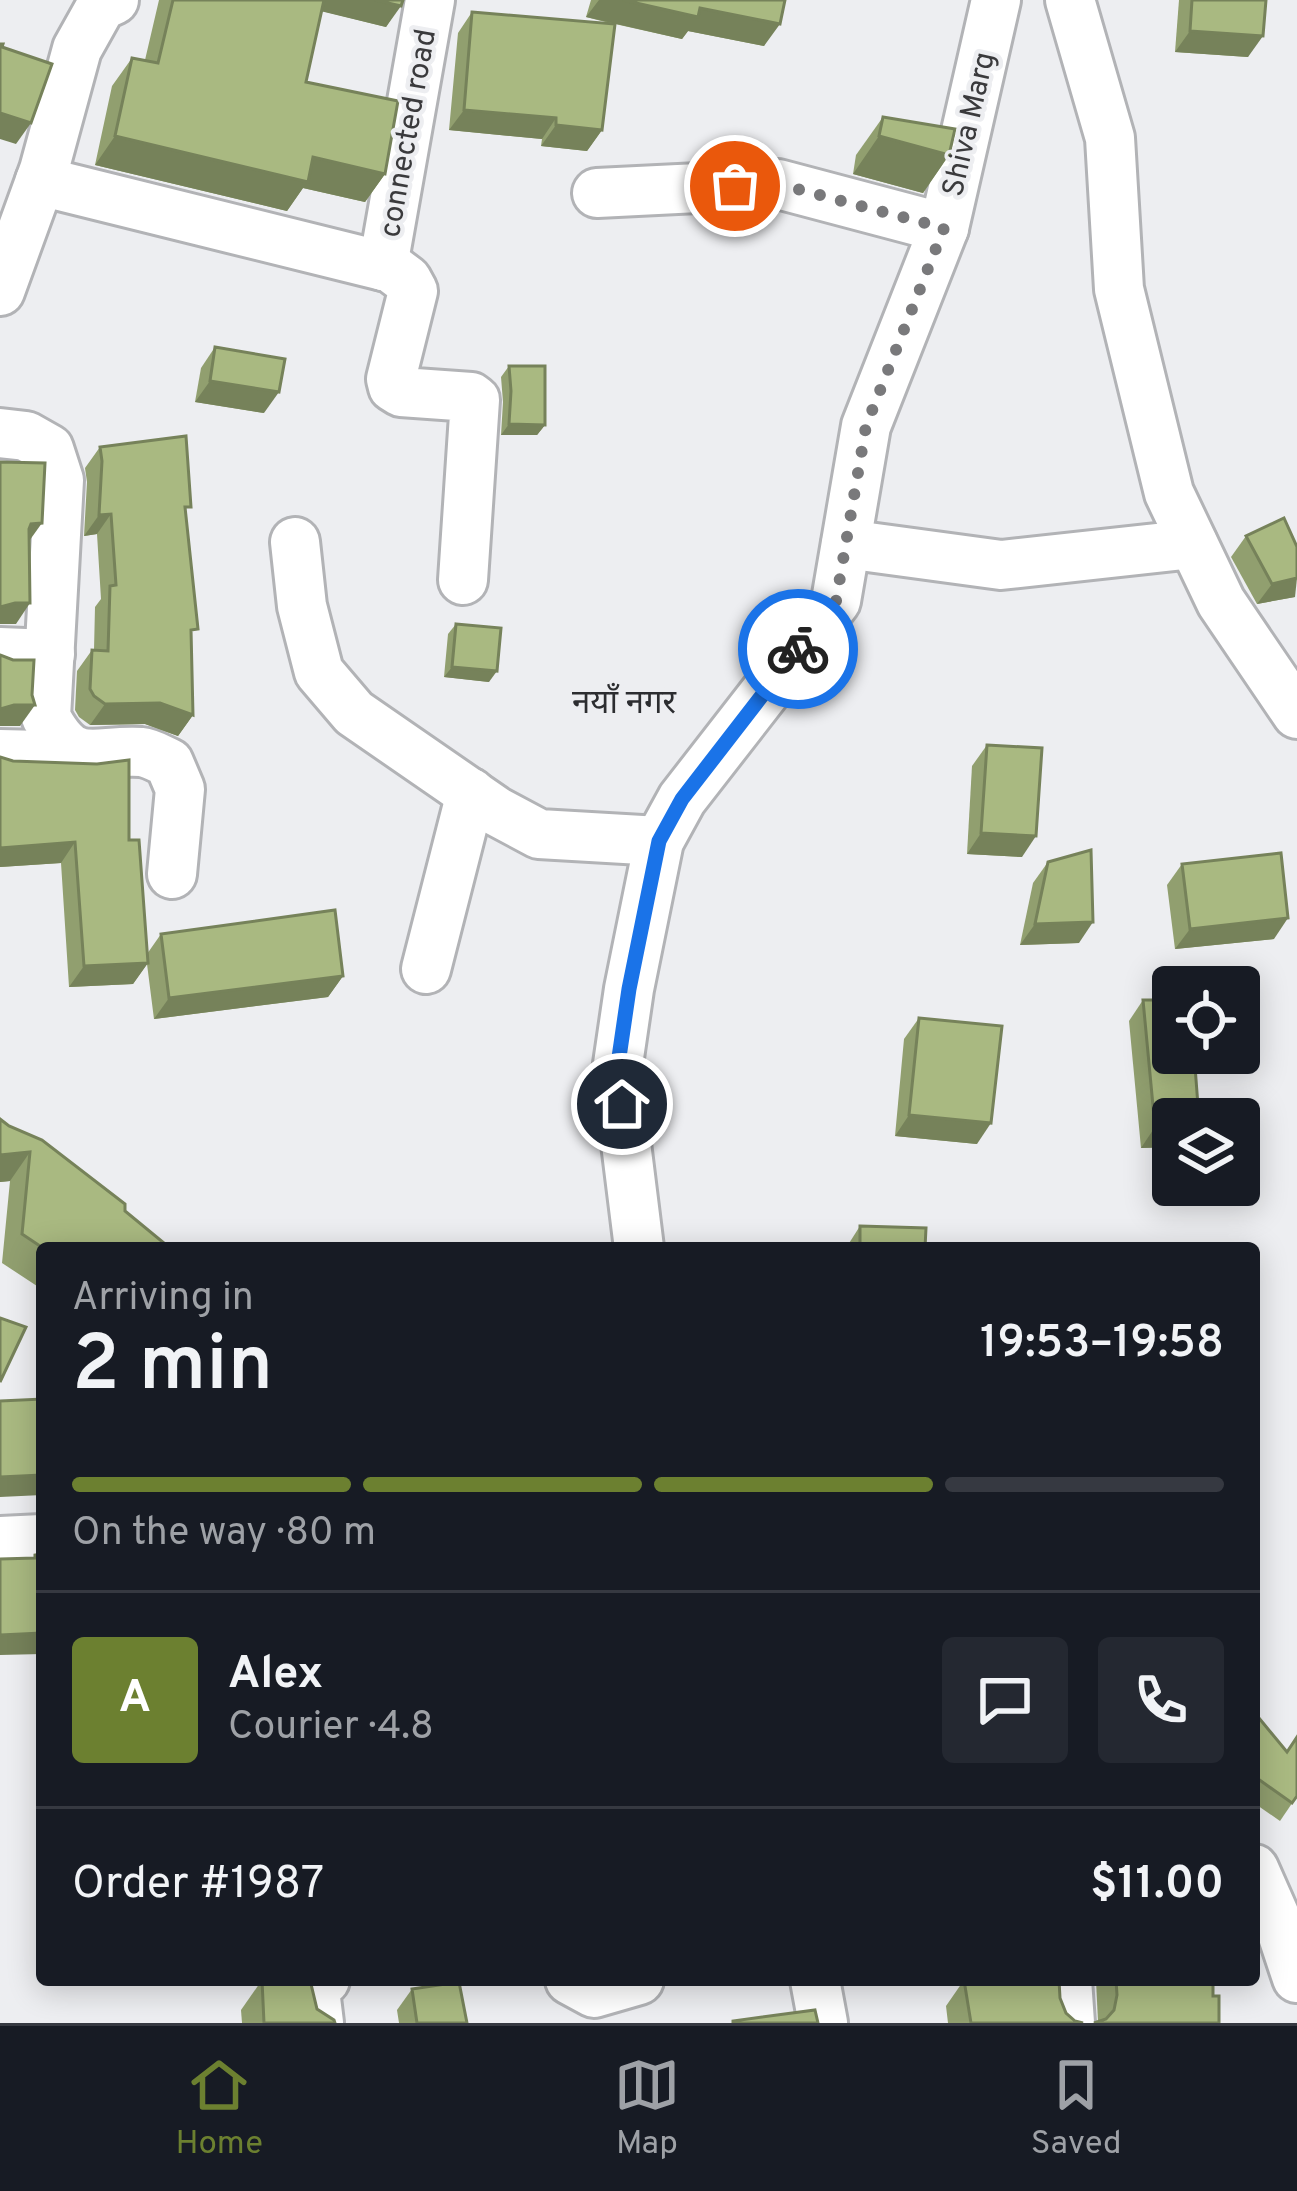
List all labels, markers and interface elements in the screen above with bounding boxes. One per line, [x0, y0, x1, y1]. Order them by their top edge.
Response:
street label: connected road [373, 27, 446, 240]
street label: Shiva Marg [936, 49, 1005, 200]
pin [684, 135, 786, 237]
icon: bag [702, 153, 768, 219]
courier [738, 589, 858, 709]
icon: bike [765, 616, 831, 682]
district label: नयाँ नगर [572, 682, 677, 726]
map controls [1152, 966, 1260, 1206]
button: locate [1152, 966, 1260, 1074]
pin [571, 1053, 673, 1155]
icon: home [589, 1071, 655, 1137]
button: layers [1152, 1098, 1260, 1206]
text: Arriving in [72, 1275, 254, 1324]
text: 19:53–19:58 [980, 1316, 1224, 1373]
text: 2 min [72, 1319, 273, 1418]
text: On the way · 80 m [72, 1510, 376, 1559]
button: chat [942, 1637, 1068, 1763]
button: phone [1098, 1637, 1224, 1763]
text: Alex [228, 1647, 323, 1704]
text: A [119, 1671, 151, 1728]
text: Courier · 4.8 [228, 1704, 434, 1753]
text: Order #1987 [72, 1857, 324, 1914]
text: $11.00 [1090, 1857, 1224, 1914]
tab: Home [175, 2052, 263, 2166]
tab: Map [614, 2052, 680, 2166]
tab: Saved [1031, 2052, 1122, 2166]

